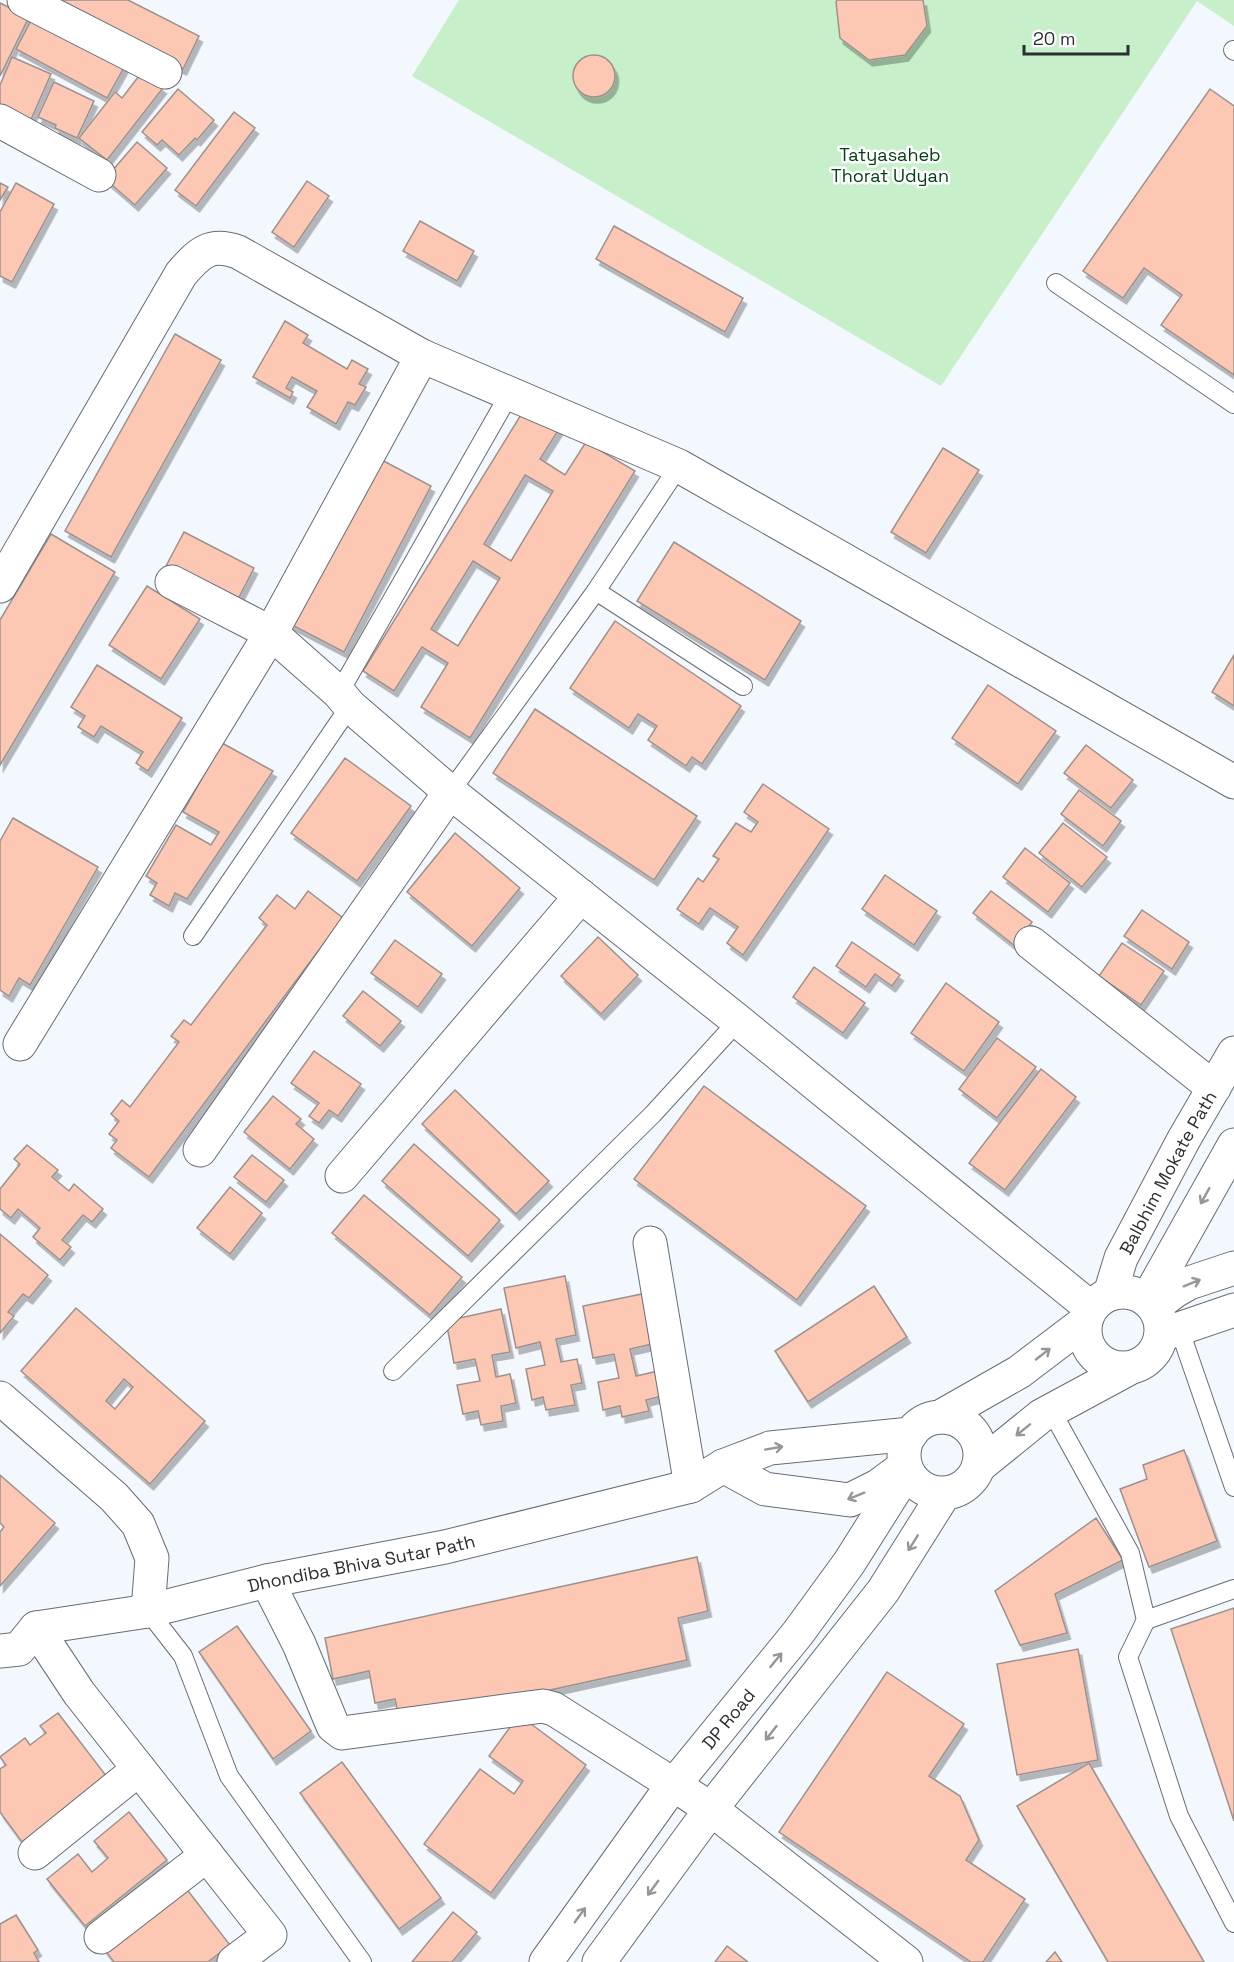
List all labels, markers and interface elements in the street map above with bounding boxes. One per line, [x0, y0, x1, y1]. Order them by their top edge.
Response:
scale bar [1024, 18, 1128, 56]
text: 20 m [1033, 27, 1076, 50]
park label: Tatyasaheb Thorat Udyan [831, 143, 949, 187]
street label: Balbhim Mokate Path [1114, 1086, 1221, 1258]
one-way arrow [1199, 1186, 1210, 1204]
one-way arrow [1182, 1277, 1200, 1288]
one-way arrow [1035, 1347, 1051, 1360]
one-way arrow [1016, 1423, 1031, 1437]
one-way arrow [764, 1442, 783, 1453]
one-way arrow [847, 1491, 865, 1502]
street label: Dhondiba Bhiva Sutar Path [245, 1529, 477, 1597]
one-way arrow [906, 1534, 918, 1551]
one-way arrow [769, 1652, 782, 1668]
street label: DP Road [696, 1684, 760, 1754]
one-way arrow [765, 1725, 778, 1741]
one-way arrow [647, 1880, 660, 1896]
one-way arrow [574, 1907, 586, 1923]

